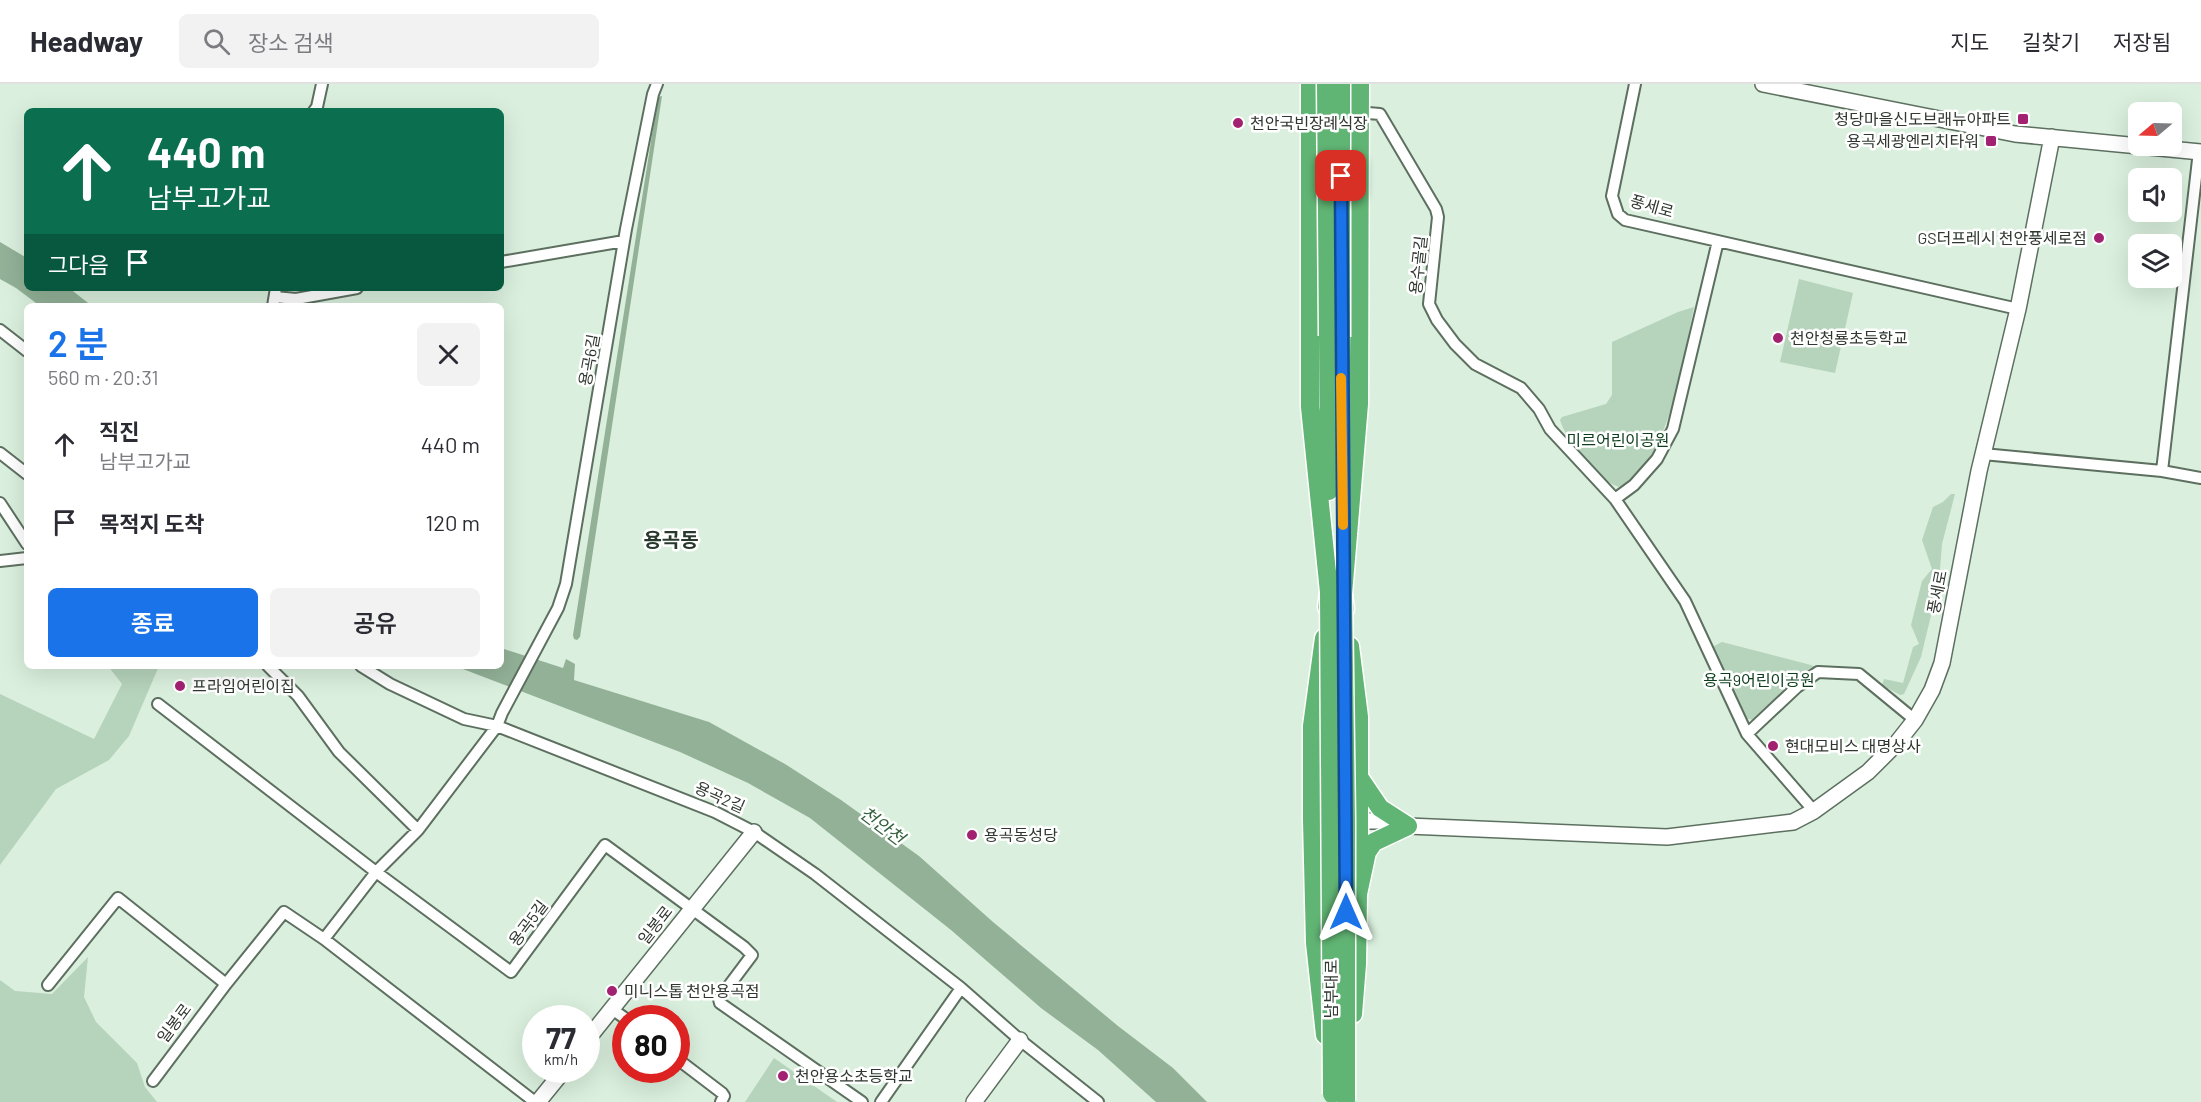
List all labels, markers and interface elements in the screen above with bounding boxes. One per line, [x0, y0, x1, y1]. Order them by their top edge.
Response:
search box [179, 14, 599, 68]
text: Headway [30, 24, 143, 58]
icon: search [200, 25, 233, 58]
text: 장소 검색 [248, 29, 333, 55]
text: 지도 [1950, 29, 1989, 54]
text: 길찾기 [2022, 29, 2080, 54]
text: 저장됨 [2113, 29, 2171, 54]
north arrow [2128, 102, 2182, 156]
map controls [2128, 102, 2182, 288]
place label: 청당마을신도브래뉴아파트 [1834, 109, 2011, 128]
marker: 청당마을신도브래뉴아파트 [2016, 112, 2030, 126]
place label: 천안국빈장례식장 [1250, 113, 1368, 132]
marker: 천안국빈장례식장 [1231, 116, 1245, 130]
text: 440 m [147, 126, 265, 176]
place label: 용곡세광엔리치타워 [1847, 131, 1979, 150]
icon: ahead [48, 132, 126, 210]
marker: 용곡세광엔리치타워 [1984, 134, 1998, 148]
pin [1315, 150, 1366, 201]
icon: arrive [1324, 159, 1357, 192]
button: sound [2128, 168, 2182, 222]
text: 남부고가교 [147, 181, 271, 213]
street label: 풍세로 [1628, 190, 1676, 221]
place label: GS더프레시 천안풍세로점 [1917, 228, 2087, 247]
marker: GS더프레시 천안풍세로점 [2092, 231, 2106, 245]
button: layers [2128, 234, 2182, 288]
street label: 용수골길 [1405, 235, 1430, 295]
icon: arrive [121, 246, 154, 279]
text: 그다음 [48, 251, 109, 277]
text: 2 분 [48, 321, 108, 364]
button: close [417, 323, 480, 386]
place label: 천안청룡초등학교 [1790, 328, 1908, 347]
marker: 천안청룡초등학교 [1771, 331, 1785, 345]
street label: 용곡6길 [575, 332, 602, 387]
text: 560 m · 20:31 [48, 365, 159, 389]
text: 직진 [99, 418, 139, 444]
icon: ahead [48, 428, 81, 461]
park label: 미르어린이공원 [1566, 430, 1670, 449]
text: 440 m [421, 431, 480, 457]
text: 남부고가교 [99, 449, 191, 473]
icon: arrive [48, 506, 81, 539]
text: 120 m [425, 509, 480, 535]
text: 목적지 도착 [99, 510, 205, 536]
district label: 용곡동 [643, 527, 699, 551]
street label: 풍세로 [1923, 568, 1950, 615]
button: 종료 [48, 588, 258, 657]
button: 공유 [270, 588, 480, 657]
park label: 용곡9어린이공원 [1703, 670, 1815, 689]
place label: 프라임어린이집 [192, 676, 295, 695]
marker: 프라임어린이집 [173, 679, 187, 693]
place label: 현대모비스 대명상사 [1785, 736, 1921, 755]
marker: 현대모비스 대명상사 [1766, 739, 1780, 753]
street label: 용곡2길 [692, 777, 748, 816]
water label: 천안천 [856, 801, 911, 850]
place label: 용곡동성당 [984, 825, 1058, 844]
marker: 용곡동성당 [965, 828, 979, 842]
position arrow [1314, 880, 1378, 944]
street label: 용곡5길 [504, 896, 551, 949]
street label: 일봉로 [634, 901, 676, 948]
street label: 남부대로 [1321, 959, 1340, 1018]
place label: 미니스톱 천안용곡점 [624, 981, 760, 1000]
marker: 미니스톱 천안용곡점 [605, 984, 619, 998]
street label: 일봉로 [153, 999, 195, 1046]
speed limit sign: 80 [612, 1005, 690, 1083]
text: 77 [546, 1019, 576, 1055]
text: km/h [544, 1050, 578, 1068]
place label: 천안용소초등학교 [795, 1066, 913, 1085]
marker: 천안용소초등학교 [776, 1069, 790, 1083]

